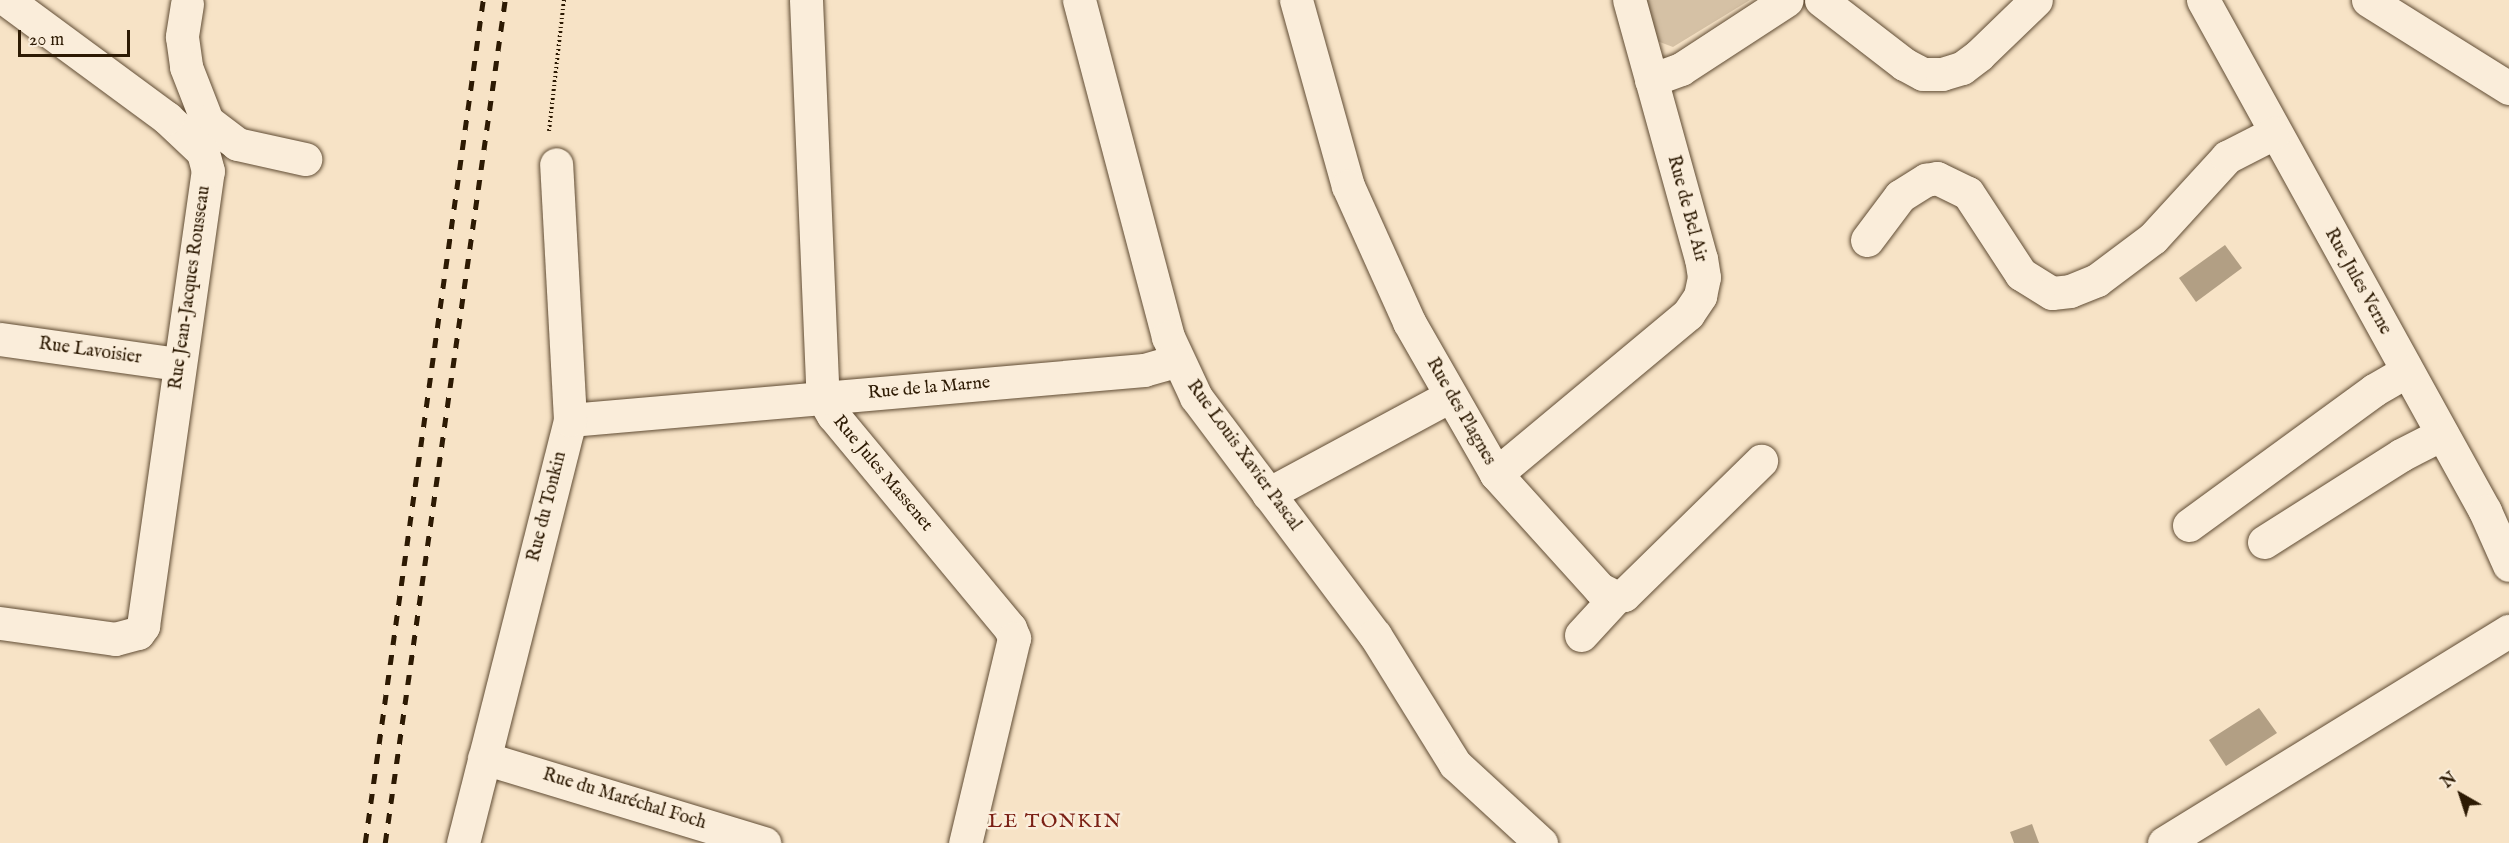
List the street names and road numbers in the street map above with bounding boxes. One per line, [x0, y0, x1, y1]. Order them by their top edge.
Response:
street label: Rue de Bel Air [1661, 153, 1711, 265]
street label: Rue Jean-Jacques Rousseau [166, 185, 216, 391]
street label: Rue Jules Verne [2319, 225, 2395, 339]
street label: Rue Lavoisier [37, 334, 143, 370]
street label: Rue des Plagnes [1421, 355, 1499, 469]
street label: Rue de la Marne [867, 373, 991, 405]
street label: Rue Louis Xavier Pascal [1181, 377, 1305, 535]
street label: Rue Jules Massenet [827, 412, 937, 536]
street label: Rue du Tonkin [524, 450, 572, 564]
street label: Rue du Maréchal Foch [540, 765, 708, 835]

